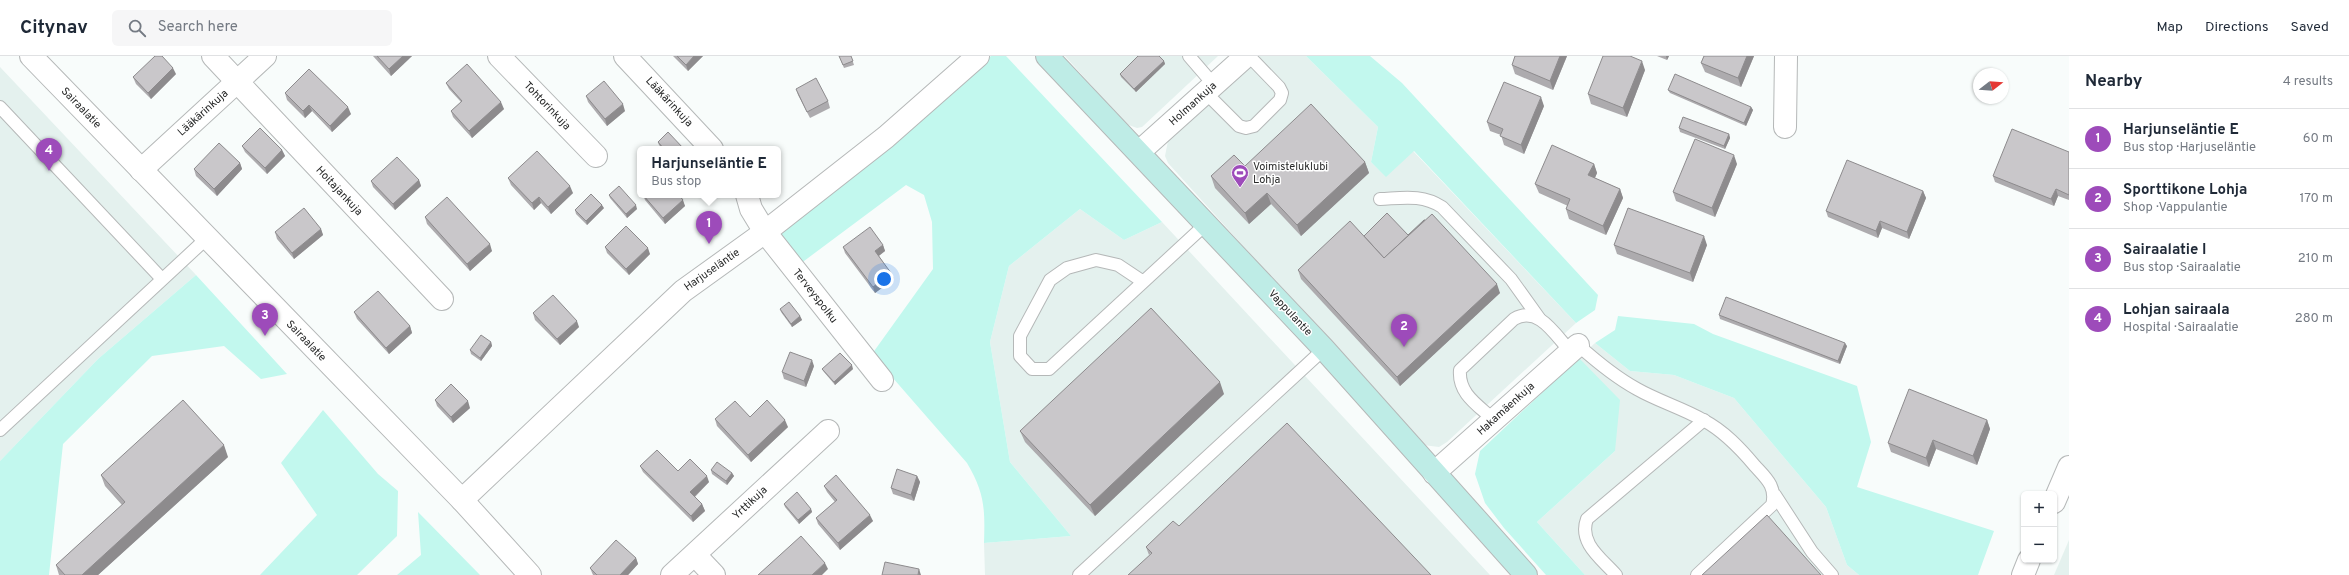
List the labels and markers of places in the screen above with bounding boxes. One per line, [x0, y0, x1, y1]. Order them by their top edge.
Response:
pin: 4 [36, 138, 62, 171]
place label: Voimisteluklubi Lohja [1253, 160, 1328, 187]
sports icon: Voimisteluklubi Lohja [1230, 163, 1250, 188]
pin: 1 [696, 211, 722, 244]
pin: 3 [252, 303, 278, 336]
pin: 2 [1391, 314, 1417, 347]

